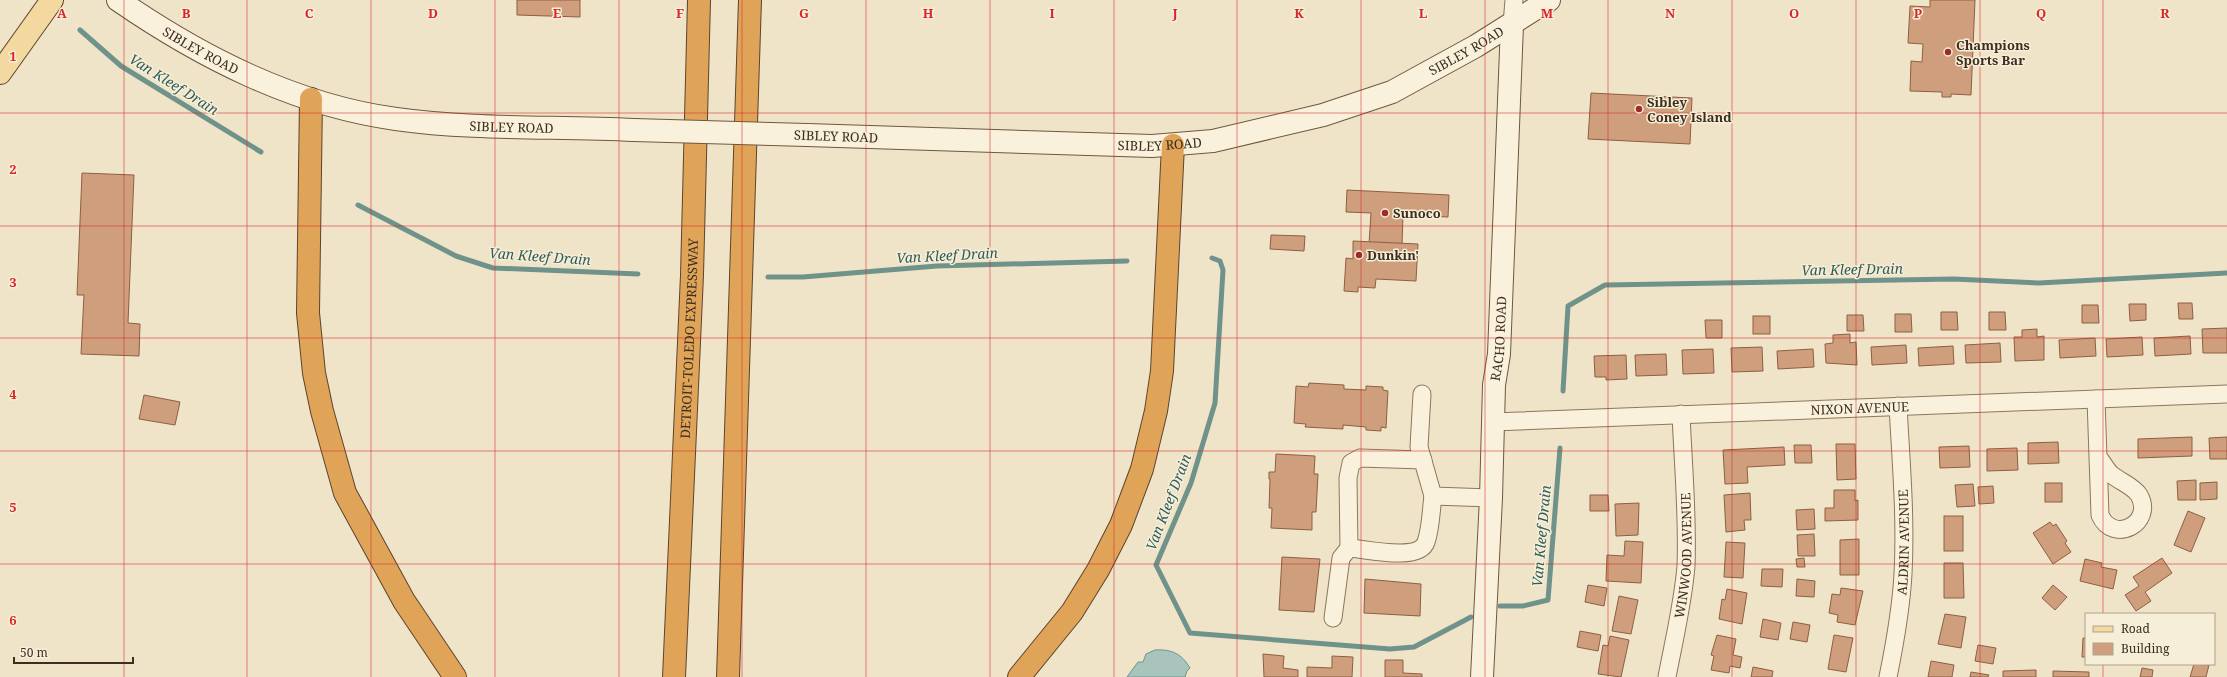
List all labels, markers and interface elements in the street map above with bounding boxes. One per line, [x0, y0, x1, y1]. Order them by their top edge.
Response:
text: A [57, 4, 67, 22]
text: B [182, 4, 191, 22]
text: C [305, 4, 314, 22]
text: D [428, 4, 438, 22]
text: E [553, 4, 562, 22]
text: F [676, 4, 684, 22]
text: G [799, 4, 809, 22]
text: H [923, 4, 934, 22]
text: I [1049, 4, 1055, 22]
text: J [1171, 4, 1178, 22]
text: K [1294, 4, 1304, 22]
text: L [1419, 4, 1428, 22]
text: M [1541, 4, 1554, 22]
text: N [1665, 4, 1676, 22]
text: O [1789, 4, 1799, 22]
text: P [1914, 4, 1923, 22]
text: Q [2036, 4, 2046, 22]
text: R [2160, 4, 2170, 22]
street label: SIBLEY ROAD [159, 22, 242, 78]
street label: SIBLEY ROAD [1425, 22, 1507, 79]
place label: Champions Sports Bar [1956, 36, 2030, 69]
text: 1 [9, 47, 17, 65]
marker: Champions Sports Bar [1943, 47, 1953, 57]
water label: Van Kleef Drain [126, 49, 223, 119]
place label: Sibley Coney Island [1647, 93, 1732, 126]
marker: Sibley Coney Island [1634, 104, 1644, 114]
street label: SIBLEY ROAD [469, 117, 554, 137]
street label: SIBLEY ROAD [794, 126, 878, 146]
street label: SIBLEY ROAD [1117, 133, 1202, 155]
text: 2 [9, 160, 17, 178]
place label: Sunoco [1393, 204, 1441, 222]
marker: Sunoco [1380, 208, 1390, 218]
street label: DETROIT-TOLEDO EXPRESSWAY [676, 237, 702, 439]
water label: Van Kleef Drain [489, 243, 592, 269]
water label: Van Kleef Drain [896, 243, 999, 267]
place label: Dunkin' [1367, 246, 1419, 264]
marker: Dunkin' [1354, 250, 1364, 260]
water label: Van Kleef Drain [1801, 259, 1904, 279]
text: 3 [9, 273, 17, 291]
street label: RACHO ROAD [1486, 296, 1510, 382]
text: 4 [9, 385, 17, 403]
street label: NIXON AVENUE [1810, 397, 1909, 419]
water label: Van Kleef Drain [1141, 450, 1195, 553]
water label: Van Kleef Drain [1527, 484, 1555, 588]
street label: ALDRIN AVENUE [1892, 489, 1913, 596]
street label: WINWOOD AVENUE [1670, 492, 1695, 620]
text: 5 [9, 498, 17, 516]
text: 6 [9, 611, 17, 629]
legend [2085, 613, 2215, 665]
text: Road [2121, 620, 2151, 637]
scale bar [14, 639, 133, 665]
text: Building [2121, 640, 2170, 657]
text: 50 m [20, 644, 48, 661]

